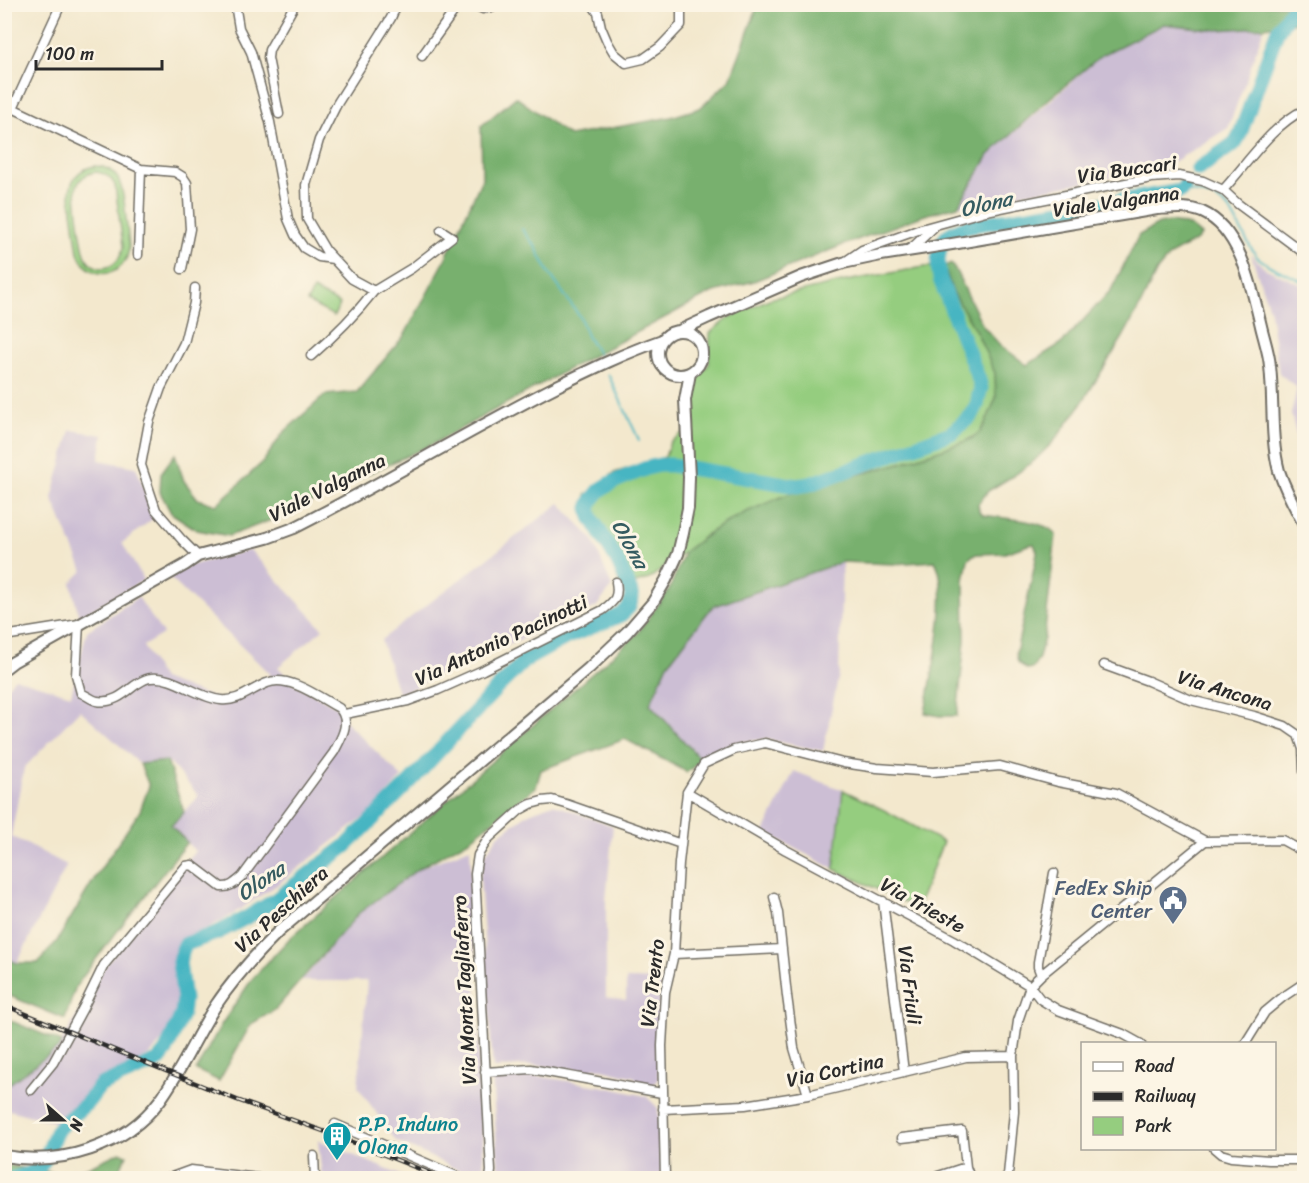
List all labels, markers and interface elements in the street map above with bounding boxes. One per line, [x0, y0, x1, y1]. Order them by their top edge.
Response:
scale bar [36, 33, 162, 71]
text: 100 m [45, 38, 94, 70]
street label: Via Buccari [1075, 145, 1180, 194]
street label: Viale Valganna [1051, 175, 1182, 228]
water label: Olona [956, 179, 1018, 228]
street label: Viale Valganna [263, 443, 392, 532]
water label: Olona [601, 512, 660, 578]
street label: Via Antonio Pacinotti [409, 585, 594, 696]
street label: Via Ancona [1173, 660, 1277, 721]
water label: Olona [229, 849, 295, 911]
street label: Via Peschiera [226, 857, 337, 962]
street label: Via Trieste [874, 868, 972, 943]
place label: FedEx Ship Center [1055, 871, 1153, 929]
public building icon: FedEx Ship Center [1157, 884, 1189, 926]
street label: Via Monte Tagliaferro [442, 894, 487, 1085]
street label: Via Trento [630, 937, 675, 1029]
street label: Via Friuli [887, 944, 932, 1028]
legend [1081, 1042, 1276, 1150]
street label: Via Cortina [783, 1043, 888, 1098]
text: Road [1135, 1050, 1175, 1082]
text: Railway [1135, 1080, 1197, 1112]
north arrow [33, 1090, 93, 1150]
place label: P.P. Induno Olona [358, 1107, 458, 1165]
text: Park [1135, 1110, 1172, 1142]
text: N [61, 1114, 92, 1136]
building icon: P.P. Induno Olona [321, 1120, 353, 1162]

